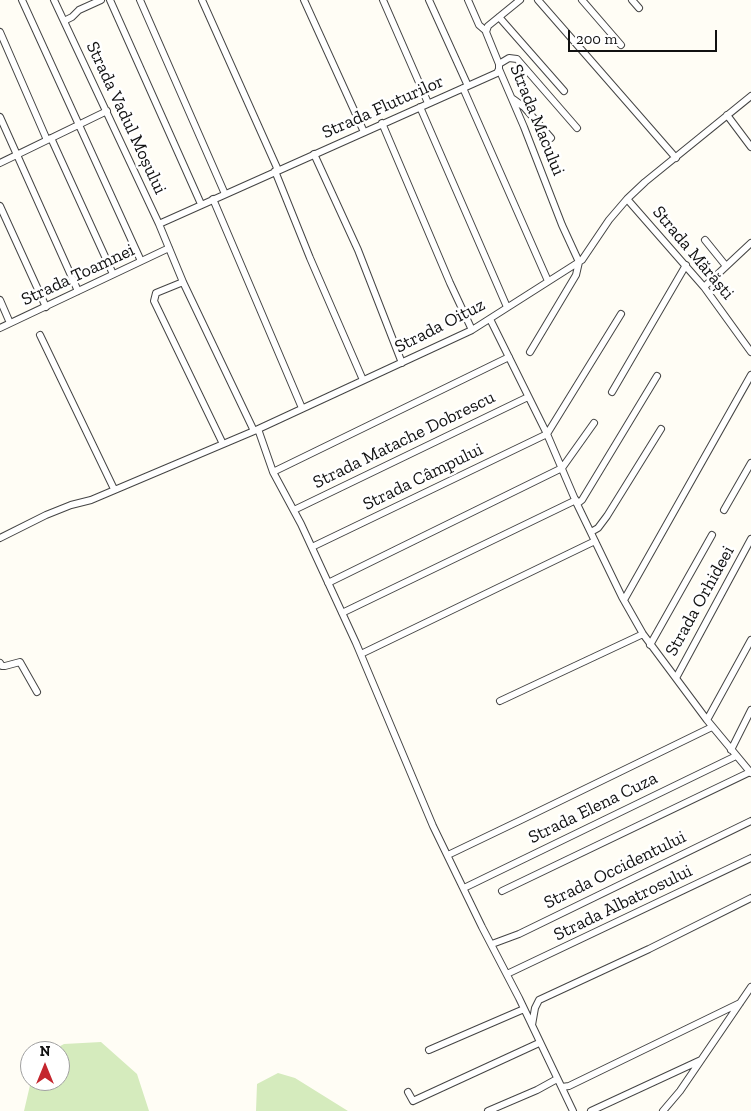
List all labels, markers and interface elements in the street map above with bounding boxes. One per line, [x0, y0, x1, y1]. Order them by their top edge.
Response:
scale bar [571, 20, 720, 52]
text: 200 m [576, 30, 617, 48]
street label: Strada Vadul Moșului [81, 38, 171, 198]
street label: Strada Macului [505, 61, 569, 179]
street label: Strada Fluturilor [319, 70, 447, 144]
street label: Strada Mărăști [648, 202, 738, 304]
street label: Strada Toamnei [18, 239, 138, 311]
street label: Strada Oituz [391, 294, 489, 358]
street label: Strada Matache Dobrescu [310, 387, 498, 493]
street label: Strada Câmpului [359, 439, 487, 515]
street label: Strada Orhideei [661, 542, 739, 660]
street label: Strada Elena Cuza [525, 767, 661, 849]
street label: Strada Occidentului [540, 826, 690, 914]
street label: Strada Albatrosului [550, 860, 696, 946]
north arrow [20, 1041, 70, 1091]
text: N [40, 1043, 50, 1060]

